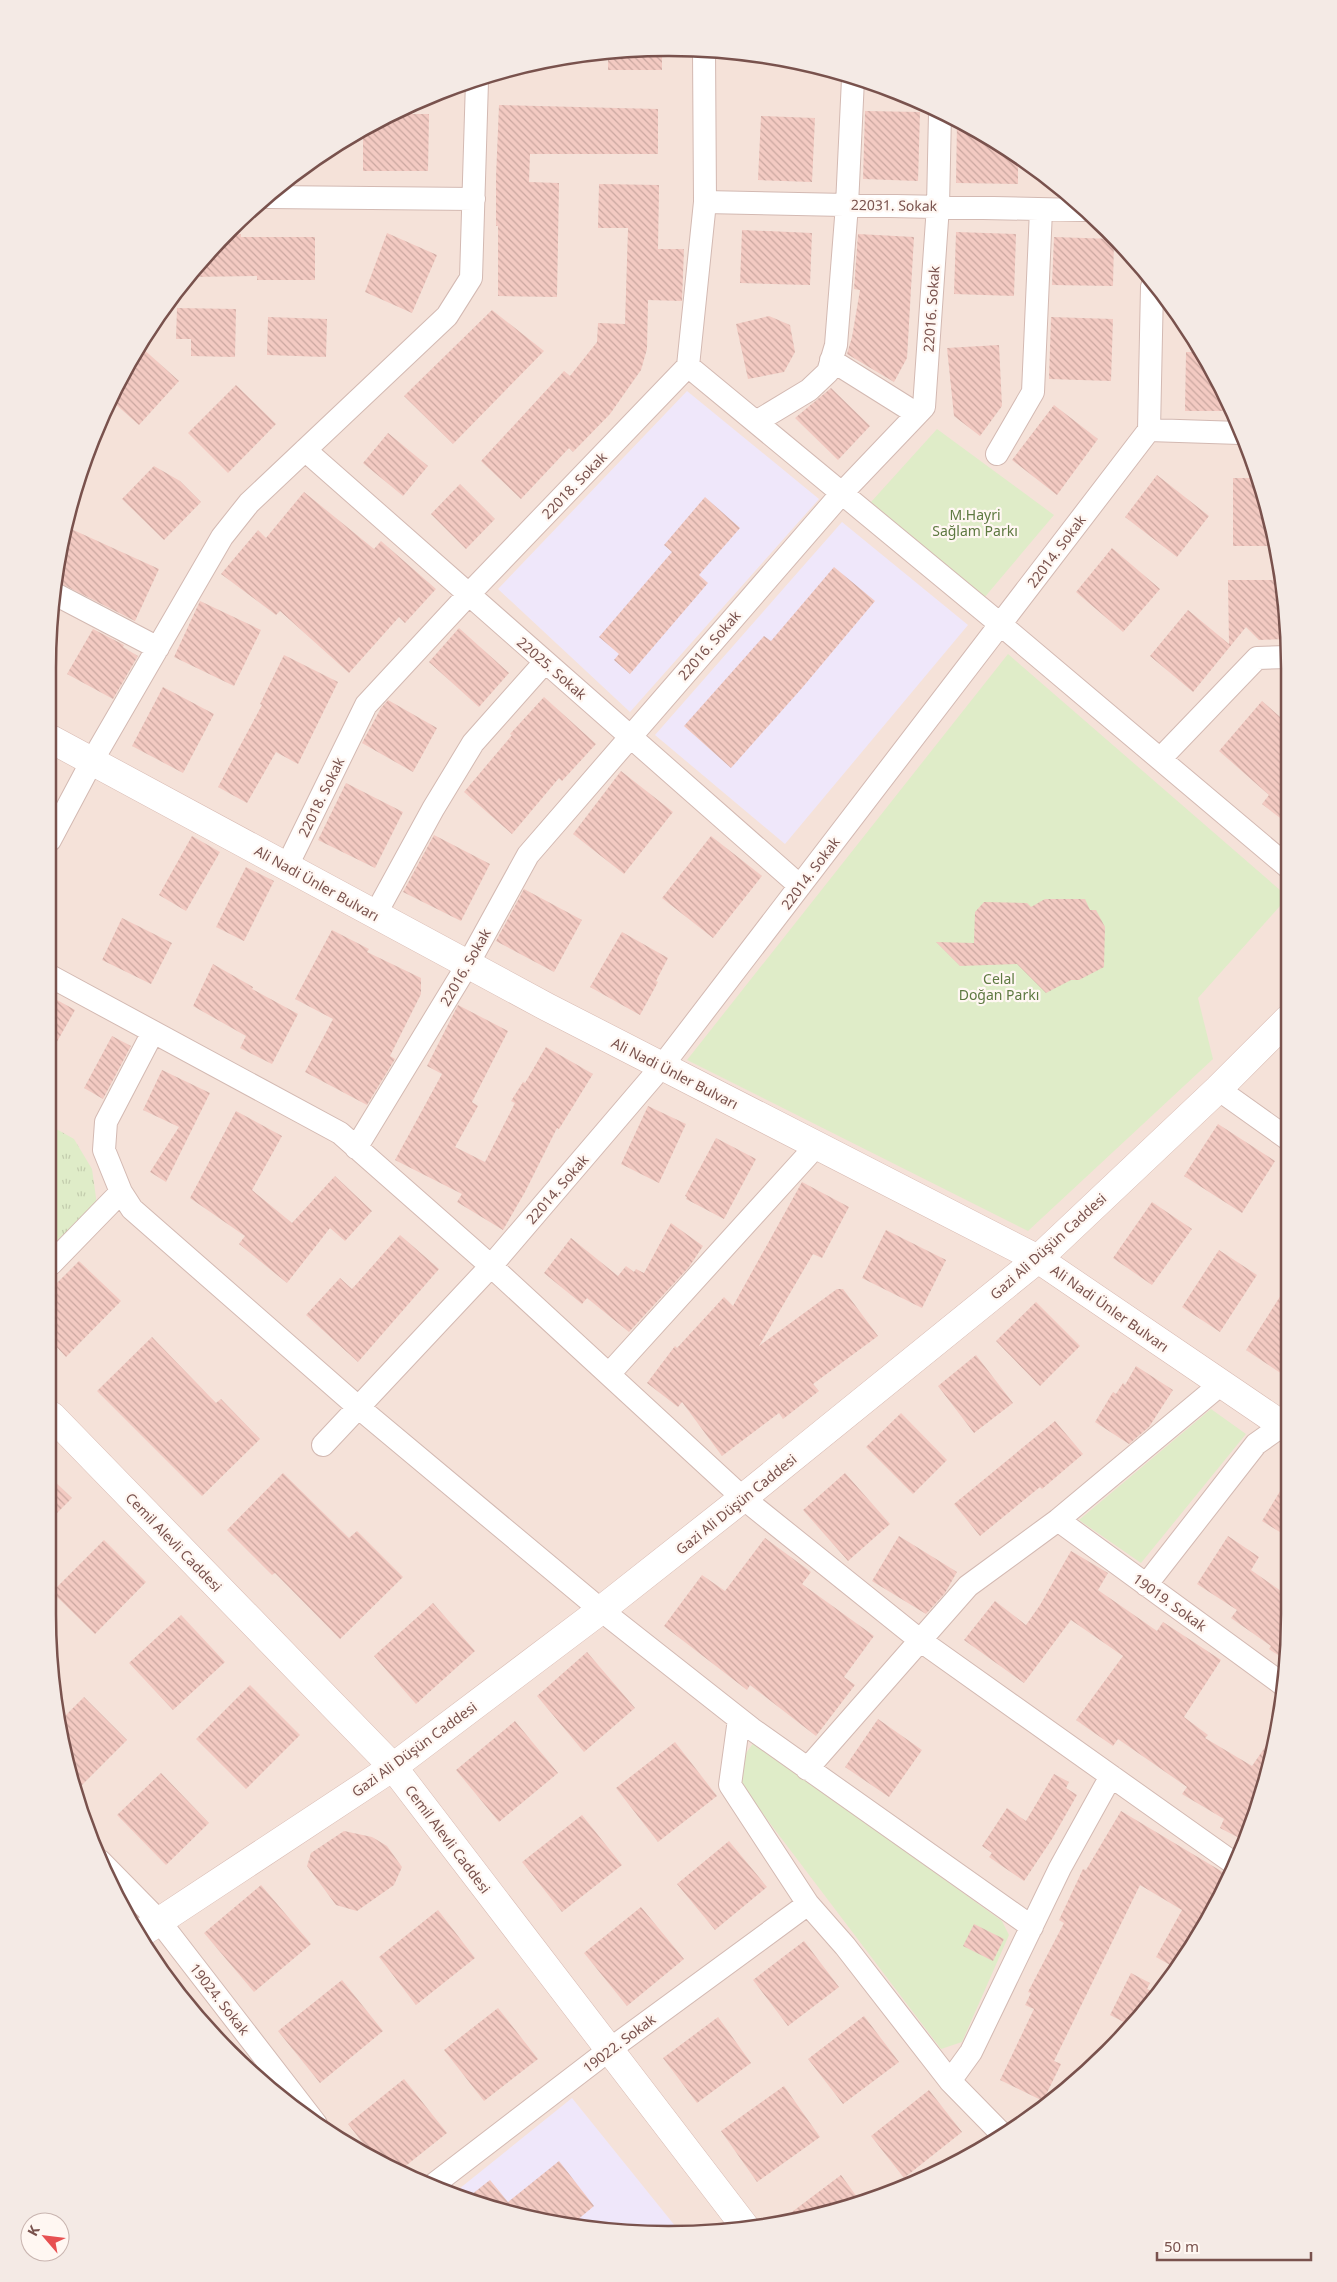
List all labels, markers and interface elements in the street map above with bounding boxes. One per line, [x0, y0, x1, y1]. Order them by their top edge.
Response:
street label: 22031. Sokak [851, 195, 938, 215]
street label: 22016. Sokak [919, 265, 944, 353]
street label: 22018. Sokak [537, 447, 611, 523]
park label: M.Hayri Sağlam Parkı [932, 505, 1018, 540]
street label: 22014. Sokak [1022, 510, 1090, 591]
street label: 22016. Sokak [673, 606, 745, 684]
street label: 22025. Sokak [513, 632, 591, 704]
street label: 22018. Sokak [294, 754, 349, 840]
street label: 22014. Sokak [776, 832, 844, 913]
street label: Ali Nadi Ünler Bulvarı [251, 841, 383, 925]
street label: 22016. Sokak [435, 924, 495, 1009]
park label: Celal Doğan Parkı [959, 969, 1039, 1004]
street label: Ali Nadi Ünler Bulvarı [608, 1033, 742, 1113]
street label: 22014. Sokak [521, 1150, 593, 1228]
street label: Gazi Ali Düşün Caddesi [986, 1189, 1110, 1303]
street label: Ali Nadi Ünler Bulvarı [1047, 1260, 1173, 1356]
street label: Gazi Ali Düşün Caddesi [672, 1449, 800, 1559]
street label: Cemil Alevli Caddesi [122, 1488, 226, 1596]
street label: 19019. Sokak [1129, 1569, 1211, 1635]
street label: Gazi Ali Düşün Caddesi [348, 1697, 480, 1801]
street label: Cemil Alevli Caddesi [401, 1781, 495, 1897]
street label: 19024. Sokak [186, 1959, 254, 2039]
street label: 19022. Sokak [579, 2009, 660, 2077]
north arrow [20, 2212, 70, 2262]
text: K [23, 2221, 44, 2239]
scale bar [1157, 2230, 1311, 2262]
text: 50 m [1164, 2236, 1199, 2256]

